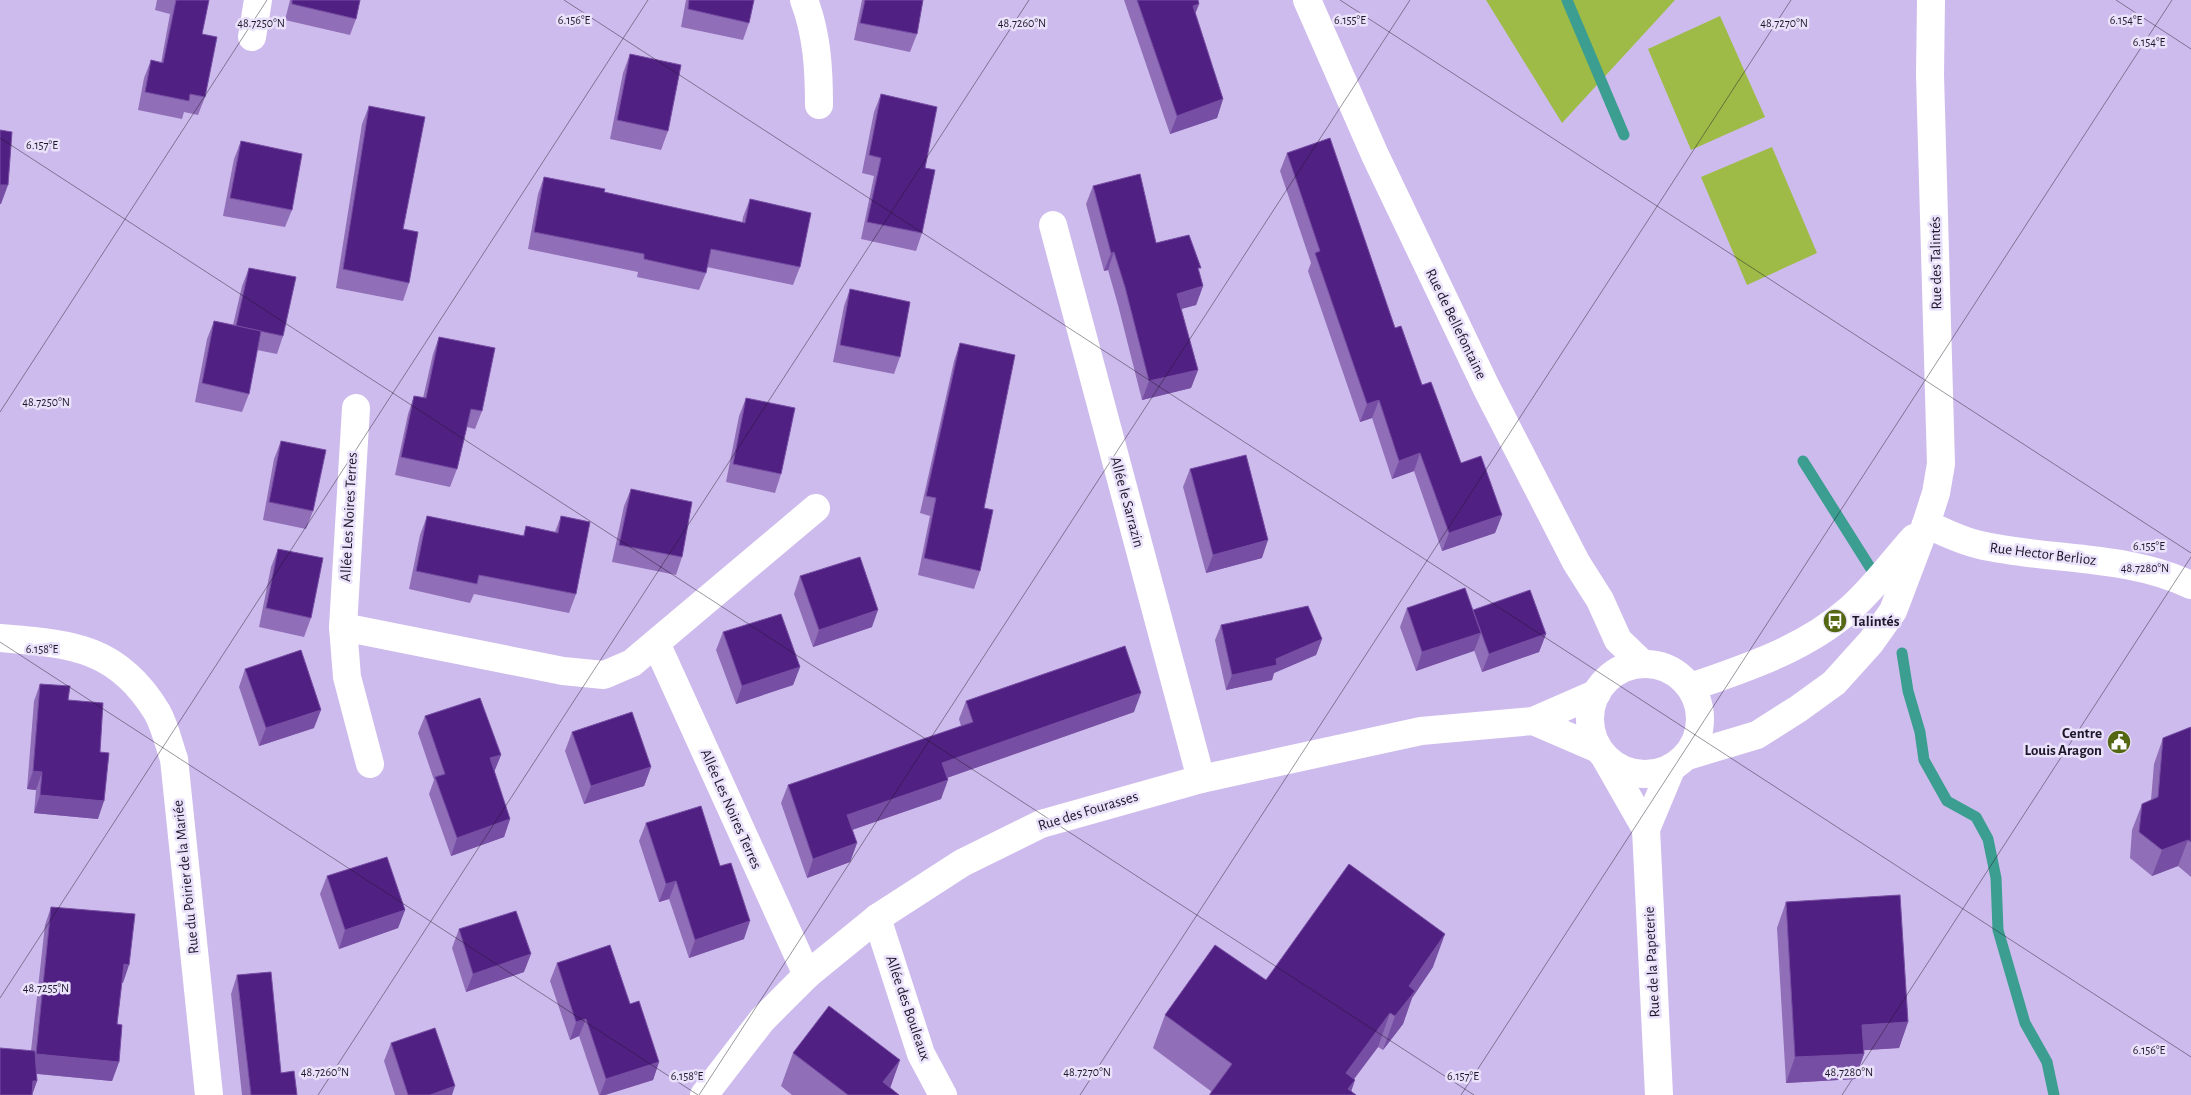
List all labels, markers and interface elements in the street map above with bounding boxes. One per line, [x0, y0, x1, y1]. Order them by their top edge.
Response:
text: 6.156°E [558, 14, 590, 26]
text: 6.155°E [1334, 14, 1366, 26]
text: 6.154°E [2110, 14, 2143, 26]
text: 48.7250°N [237, 17, 285, 29]
text: 48.7260°N [998, 17, 1046, 29]
text: 48.7270°N [1760, 17, 1808, 29]
text: 6.154°E [2133, 36, 2166, 48]
text: 6.157°E [26, 139, 58, 151]
street label: Rue des Talintés [1928, 216, 1944, 310]
street label: Rue de Bellefontaine [1423, 267, 1489, 382]
text: 48.7250°N [22, 396, 70, 408]
street label: Allée Les Noires Terres [338, 452, 360, 582]
street label: Allée le Sarrazin [1108, 455, 1146, 549]
street label: Rue Hector Berlioz [1989, 540, 2097, 568]
text: 6.155°E [2133, 540, 2165, 552]
text: 48.7280°N [2121, 562, 2169, 574]
bus stop icon: Talintés [1822, 608, 1848, 634]
place label: Talintés [1852, 614, 1900, 629]
text: 6.158°E [26, 643, 58, 655]
place label: Centre Louis Aragon [2025, 726, 2102, 758]
public building icon: Centre Louis Aragon [2106, 729, 2132, 755]
street label: Allée Les Noires Terres [698, 747, 764, 871]
street label: Rue des Fourasses [1036, 789, 1140, 833]
street label: Rue du Poirier de la Mariée [170, 799, 202, 955]
street label: Rue de la Papeterie [1642, 906, 1662, 1018]
street label: Allée des Bouleaux [883, 954, 933, 1063]
text: 48.7255°N [23, 982, 69, 994]
text: 6.156°E [2133, 1044, 2165, 1056]
text: 48.7260°N [301, 1066, 349, 1078]
text: 48.7270°N [1063, 1066, 1111, 1078]
text: 48.7280°N [1825, 1066, 1873, 1078]
text: 6.158°E [671, 1070, 703, 1082]
text: 6.157°E [1447, 1070, 1479, 1082]

